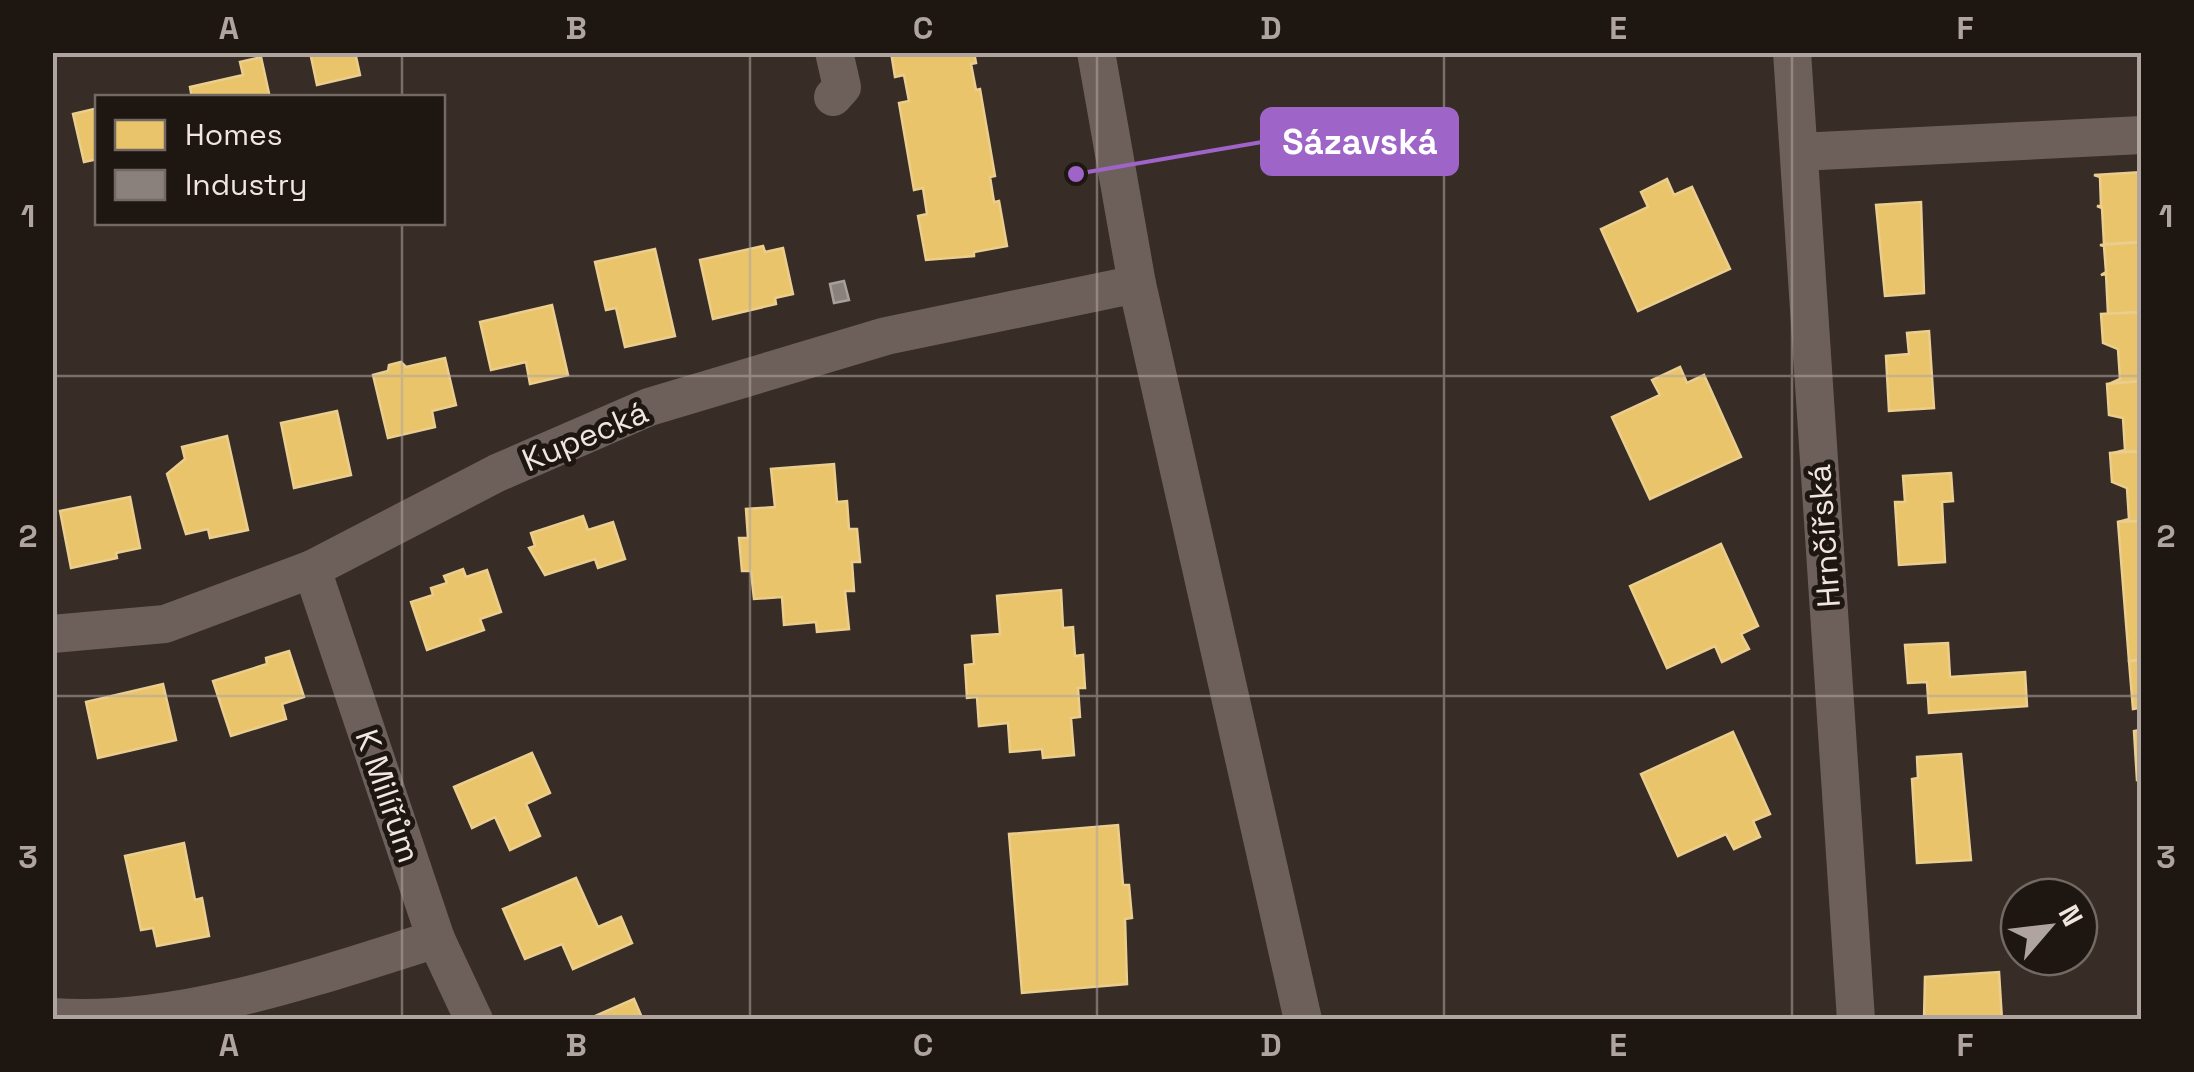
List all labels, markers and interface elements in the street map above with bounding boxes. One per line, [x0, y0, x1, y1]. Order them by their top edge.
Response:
text: A [219, 8, 239, 48]
text: B [565, 8, 587, 48]
text: C [913, 8, 933, 48]
text: D [1260, 8, 1282, 48]
text: E [1609, 8, 1627, 48]
text: F [1956, 8, 1974, 48]
legend [95, 95, 445, 225]
callout: Sázavská [1262, 109, 1457, 174]
text: Homes [185, 115, 283, 154]
text: Sázavská [1282, 120, 1438, 164]
text: Industry [185, 165, 307, 204]
text: 1 [21, 196, 35, 236]
text: 1 [2159, 196, 2173, 236]
street label: Kupecká [516, 392, 654, 480]
street label: Hrnčířská [1799, 463, 1849, 609]
text: 2 [18, 516, 38, 556]
text: 2 [2156, 516, 2176, 556]
street label: K Milířům [347, 724, 429, 868]
text: 3 [18, 837, 38, 877]
text: 3 [2156, 837, 2176, 877]
north arrow [1999, 877, 2099, 977]
text: N [2051, 899, 2091, 932]
text: A [219, 1025, 239, 1065]
text: B [565, 1025, 587, 1065]
text: C [913, 1025, 933, 1065]
text: D [1260, 1025, 1282, 1065]
text: E [1609, 1025, 1627, 1065]
text: F [1956, 1025, 1974, 1065]

